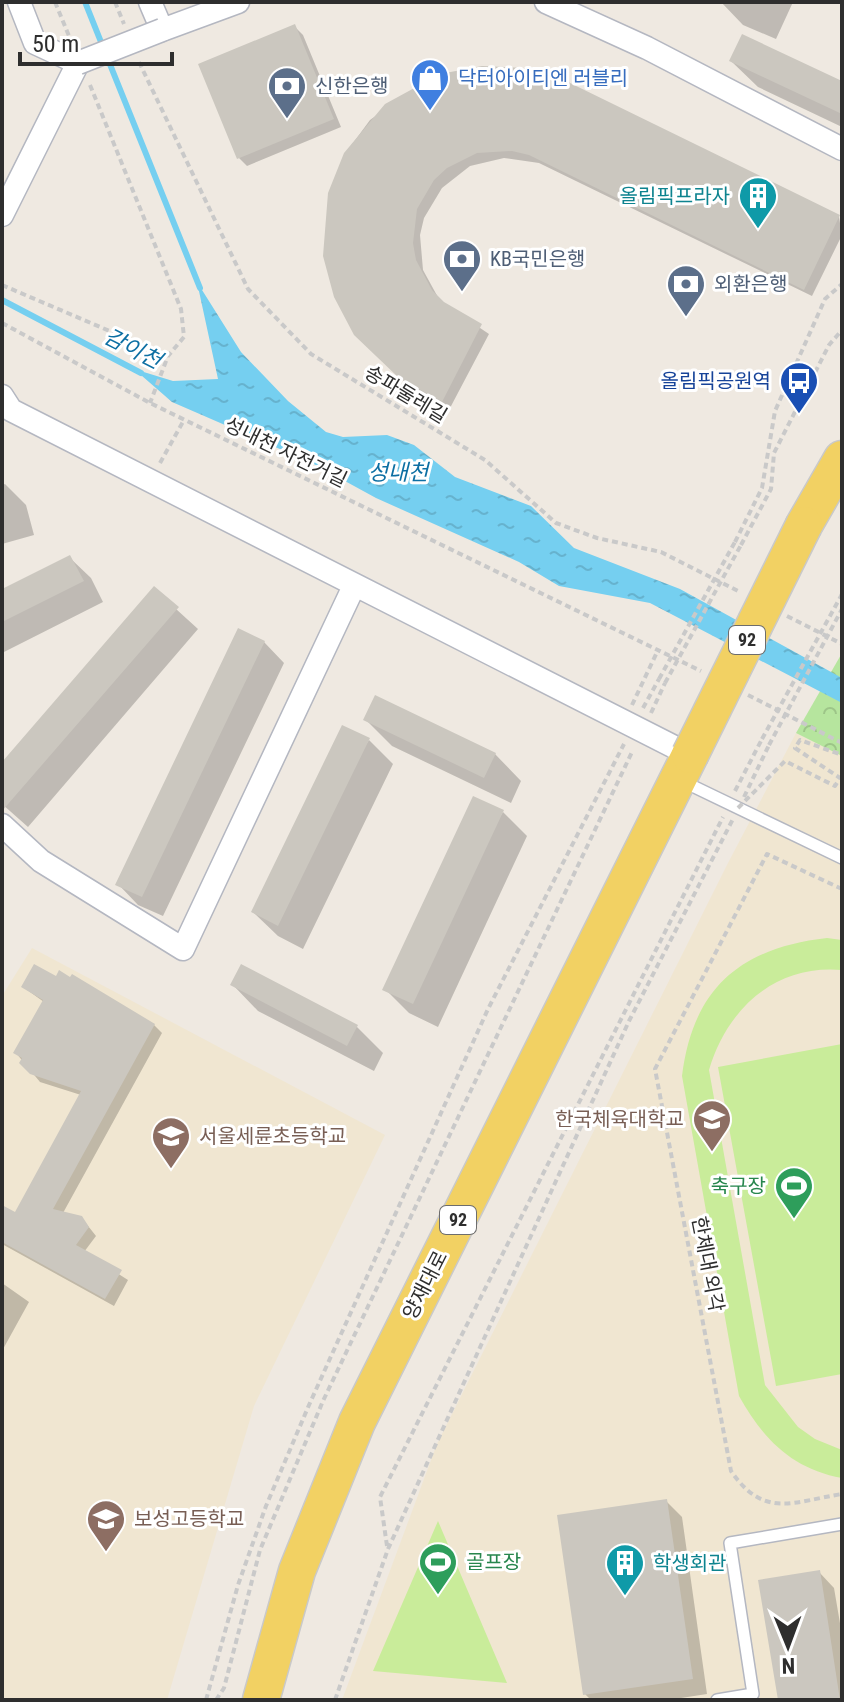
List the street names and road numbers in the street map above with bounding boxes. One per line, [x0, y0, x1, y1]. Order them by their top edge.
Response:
street label: 송파둘레길 [360, 360, 452, 428]
street label: 성내천 자전거길 [221, 412, 351, 492]
road number: 92 [729, 626, 765, 654]
road number: 92 [440, 1206, 476, 1234]
street label: 한체대 외각 [687, 1214, 729, 1314]
street label: 양재대로 [398, 1247, 452, 1323]

